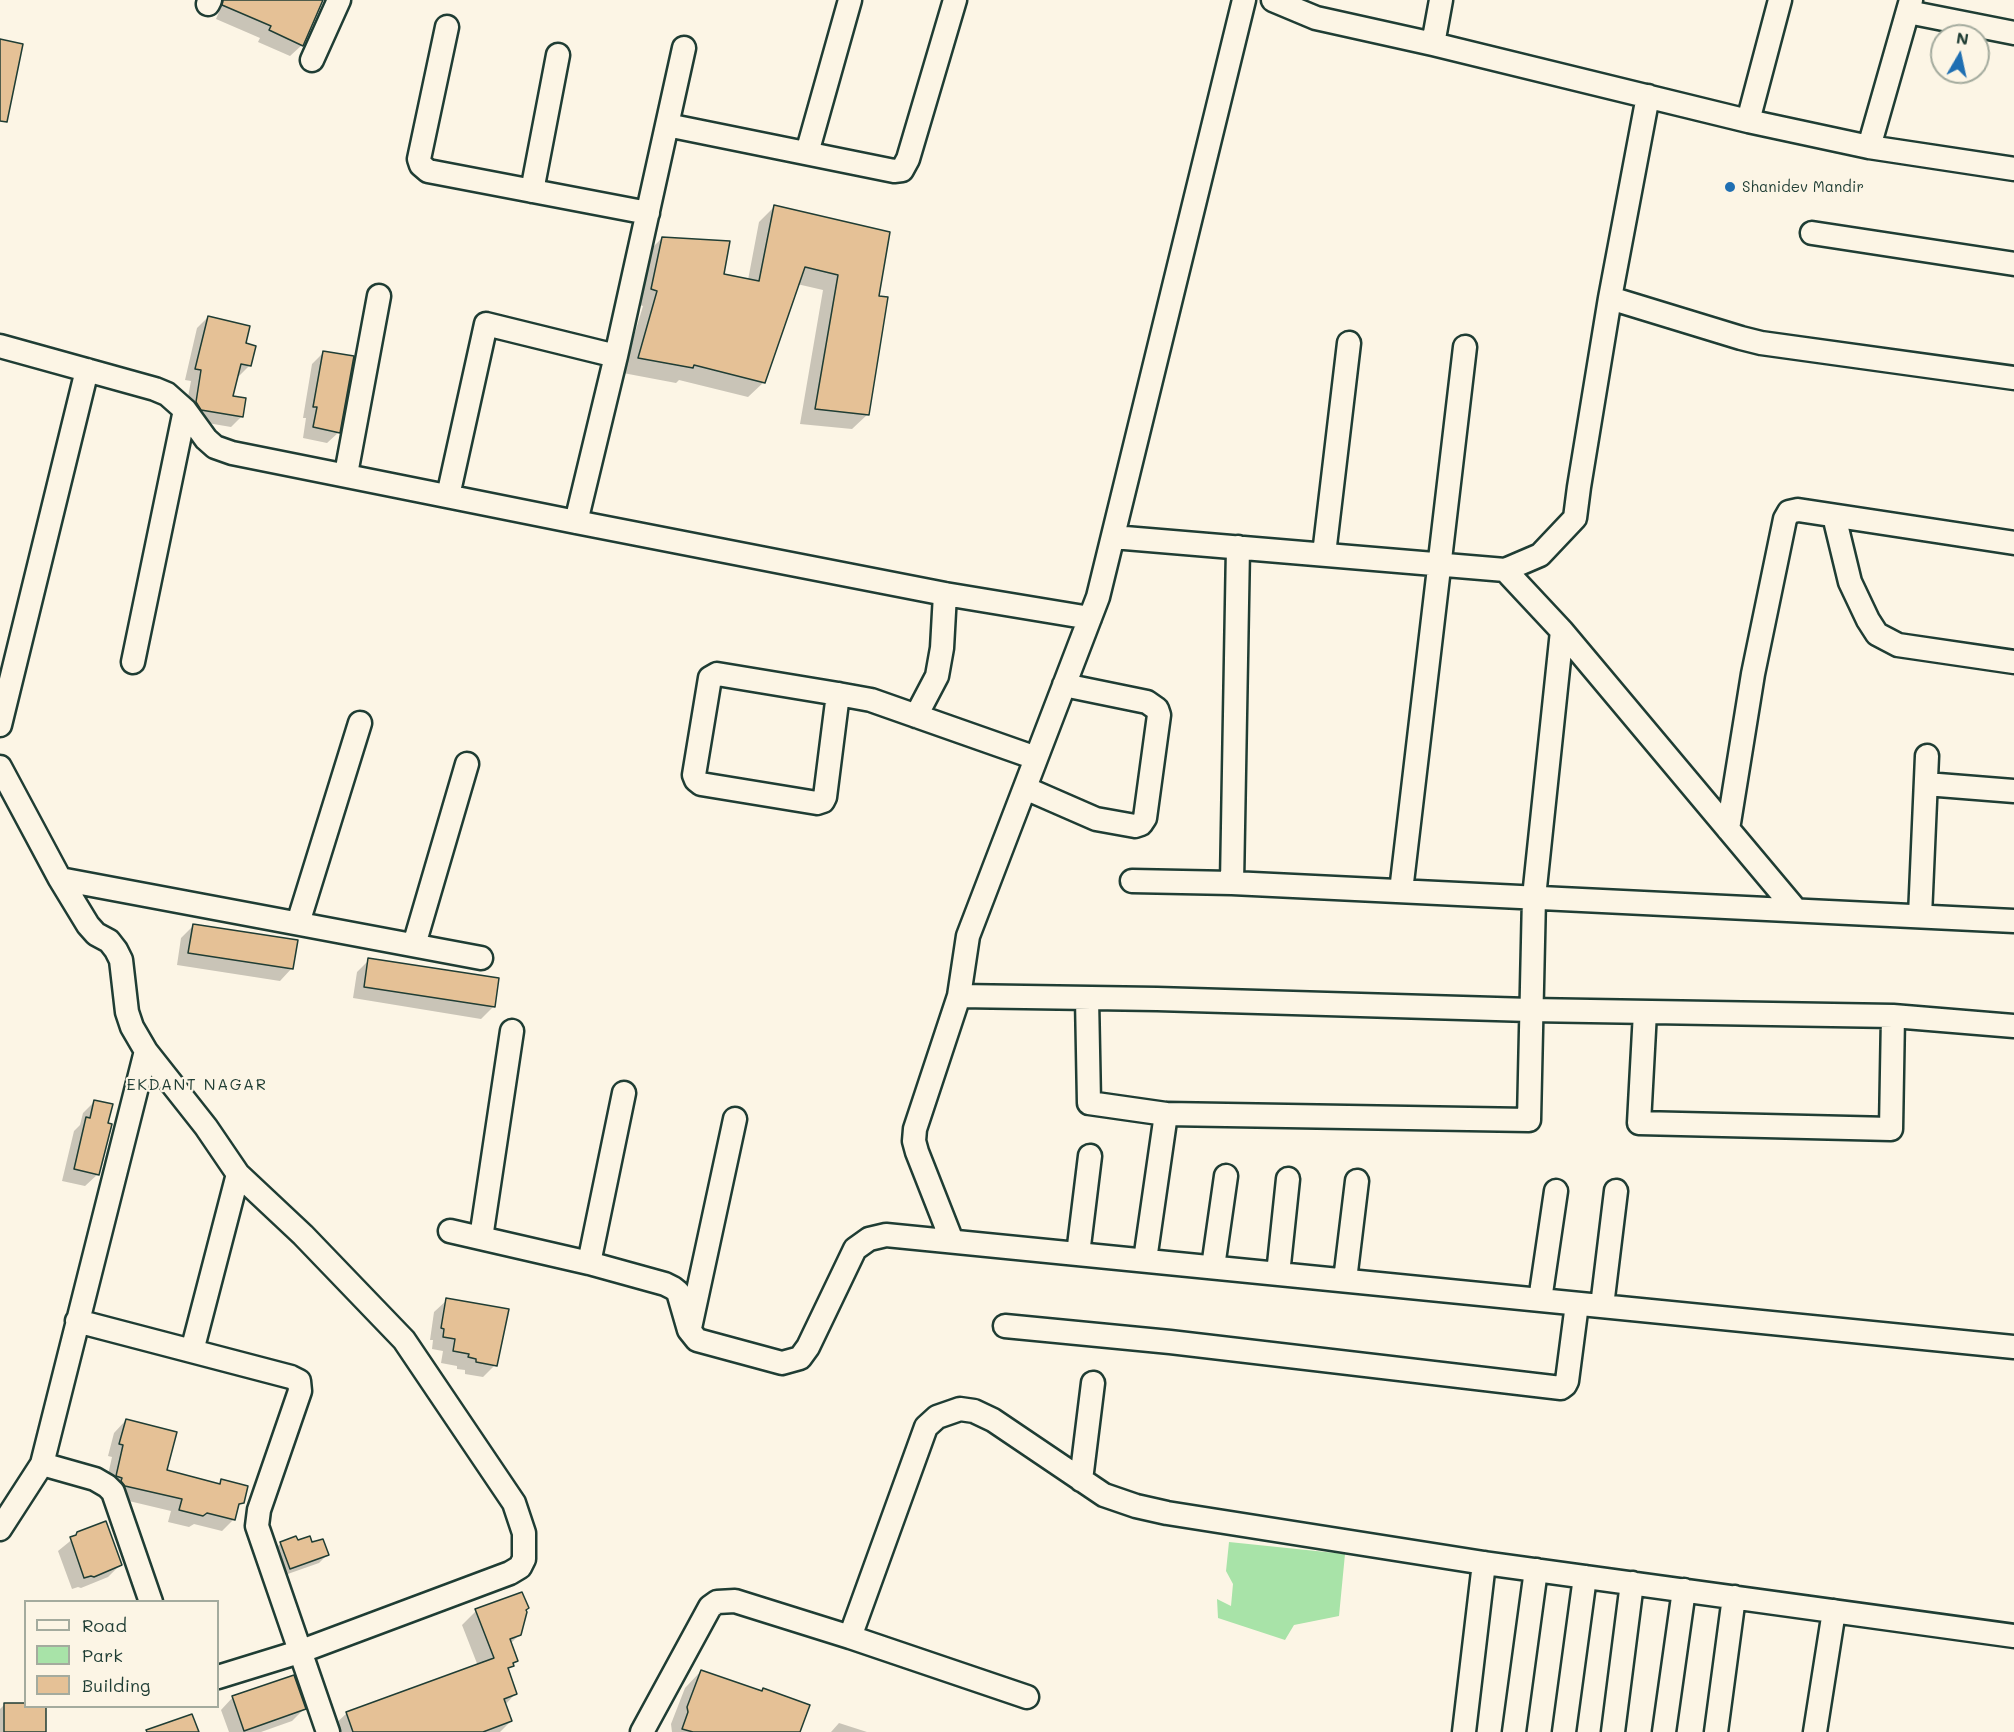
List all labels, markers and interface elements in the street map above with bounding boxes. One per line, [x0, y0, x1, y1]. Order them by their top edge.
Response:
north arrow [1930, 24, 1990, 84]
text: N [1955, 26, 1970, 49]
place label: Shanidev Mandir [1742, 178, 1864, 196]
marker: Shanidev Mandir [1723, 180, 1737, 194]
district label: EKDANT NAGAR [127, 1075, 267, 1095]
legend [24, 1600, 219, 1708]
text: Road [82, 1613, 127, 1637]
text: Park [82, 1643, 123, 1667]
text: Building [82, 1673, 150, 1697]

